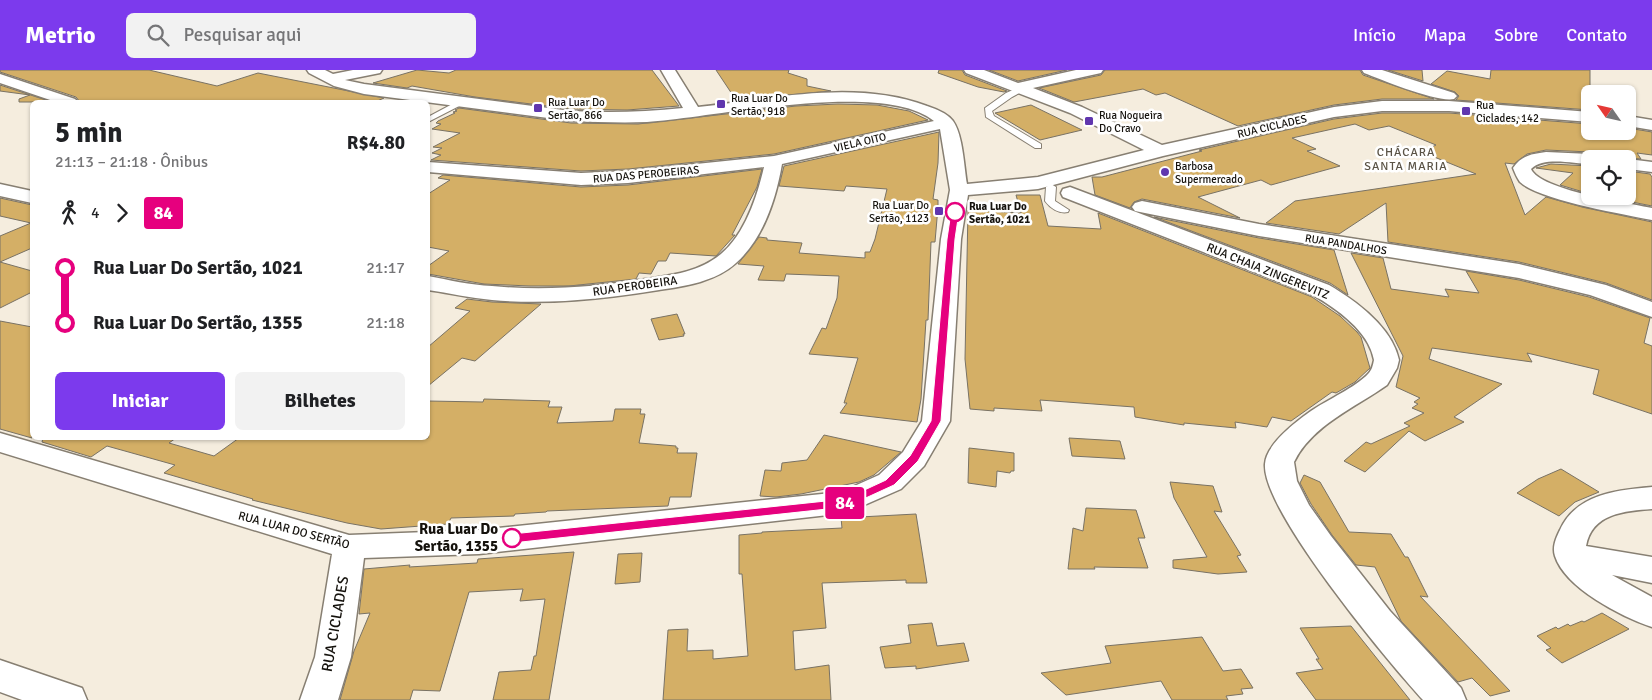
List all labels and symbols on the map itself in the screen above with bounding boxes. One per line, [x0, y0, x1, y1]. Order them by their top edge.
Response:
north arrow [1581, 85, 1636, 140]
place label: Rua Luar Do Sertão, 918 [731, 92, 788, 118]
place label: Rua Luar Do Sertão, 866 [548, 96, 605, 122]
marker: Rua Luar Do Sertão, 918 [715, 98, 727, 110]
place label: Rua Ciclades, 142 [1476, 99, 1539, 125]
marker: Rua Luar Do Sertão, 866 [532, 102, 544, 114]
marker: Rua Ciclades, 142 [1460, 105, 1472, 117]
place label: Rua Nogueira Do Cravo [1099, 109, 1163, 135]
street label: RUA CICLADES [1236, 112, 1308, 141]
marker: Rua Nogueira Do Cravo [1083, 115, 1095, 127]
street label: VIELA OITO [833, 130, 888, 155]
district label: CHÁCARA SANTA MARIA [1364, 145, 1448, 174]
place label: Barbosa Supermercado [1175, 160, 1243, 186]
street label: RUA DAS PEROBEIRAS [592, 163, 700, 186]
marker: Barbosa Supermercado [1159, 166, 1171, 178]
place label: Rua Luar Do Sertão, 1123 [869, 199, 929, 225]
place label: Rua Luar Do Sertão, 1021 [969, 200, 1030, 226]
marker: Rua Luar Do Sertão, 1021 [945, 202, 965, 222]
marker: Rua Luar Do Sertão, 1123 [933, 205, 945, 217]
street label: RUA PANDALHOS [1304, 232, 1388, 257]
street label: RUA CHAIA ZINGEREVITZ [1204, 240, 1332, 303]
street label: RUA PEROBEIRA [592, 273, 679, 300]
line badge: 84 [822, 487, 868, 519]
street label: RUA LUAR DO SERTÃO [236, 508, 351, 553]
place label: Rua Luar Do Sertão, 1355 [415, 520, 498, 555]
marker: Rua Luar Do Sertão, 1355 [502, 528, 522, 548]
street label: RUA CICLADES [318, 575, 352, 673]

